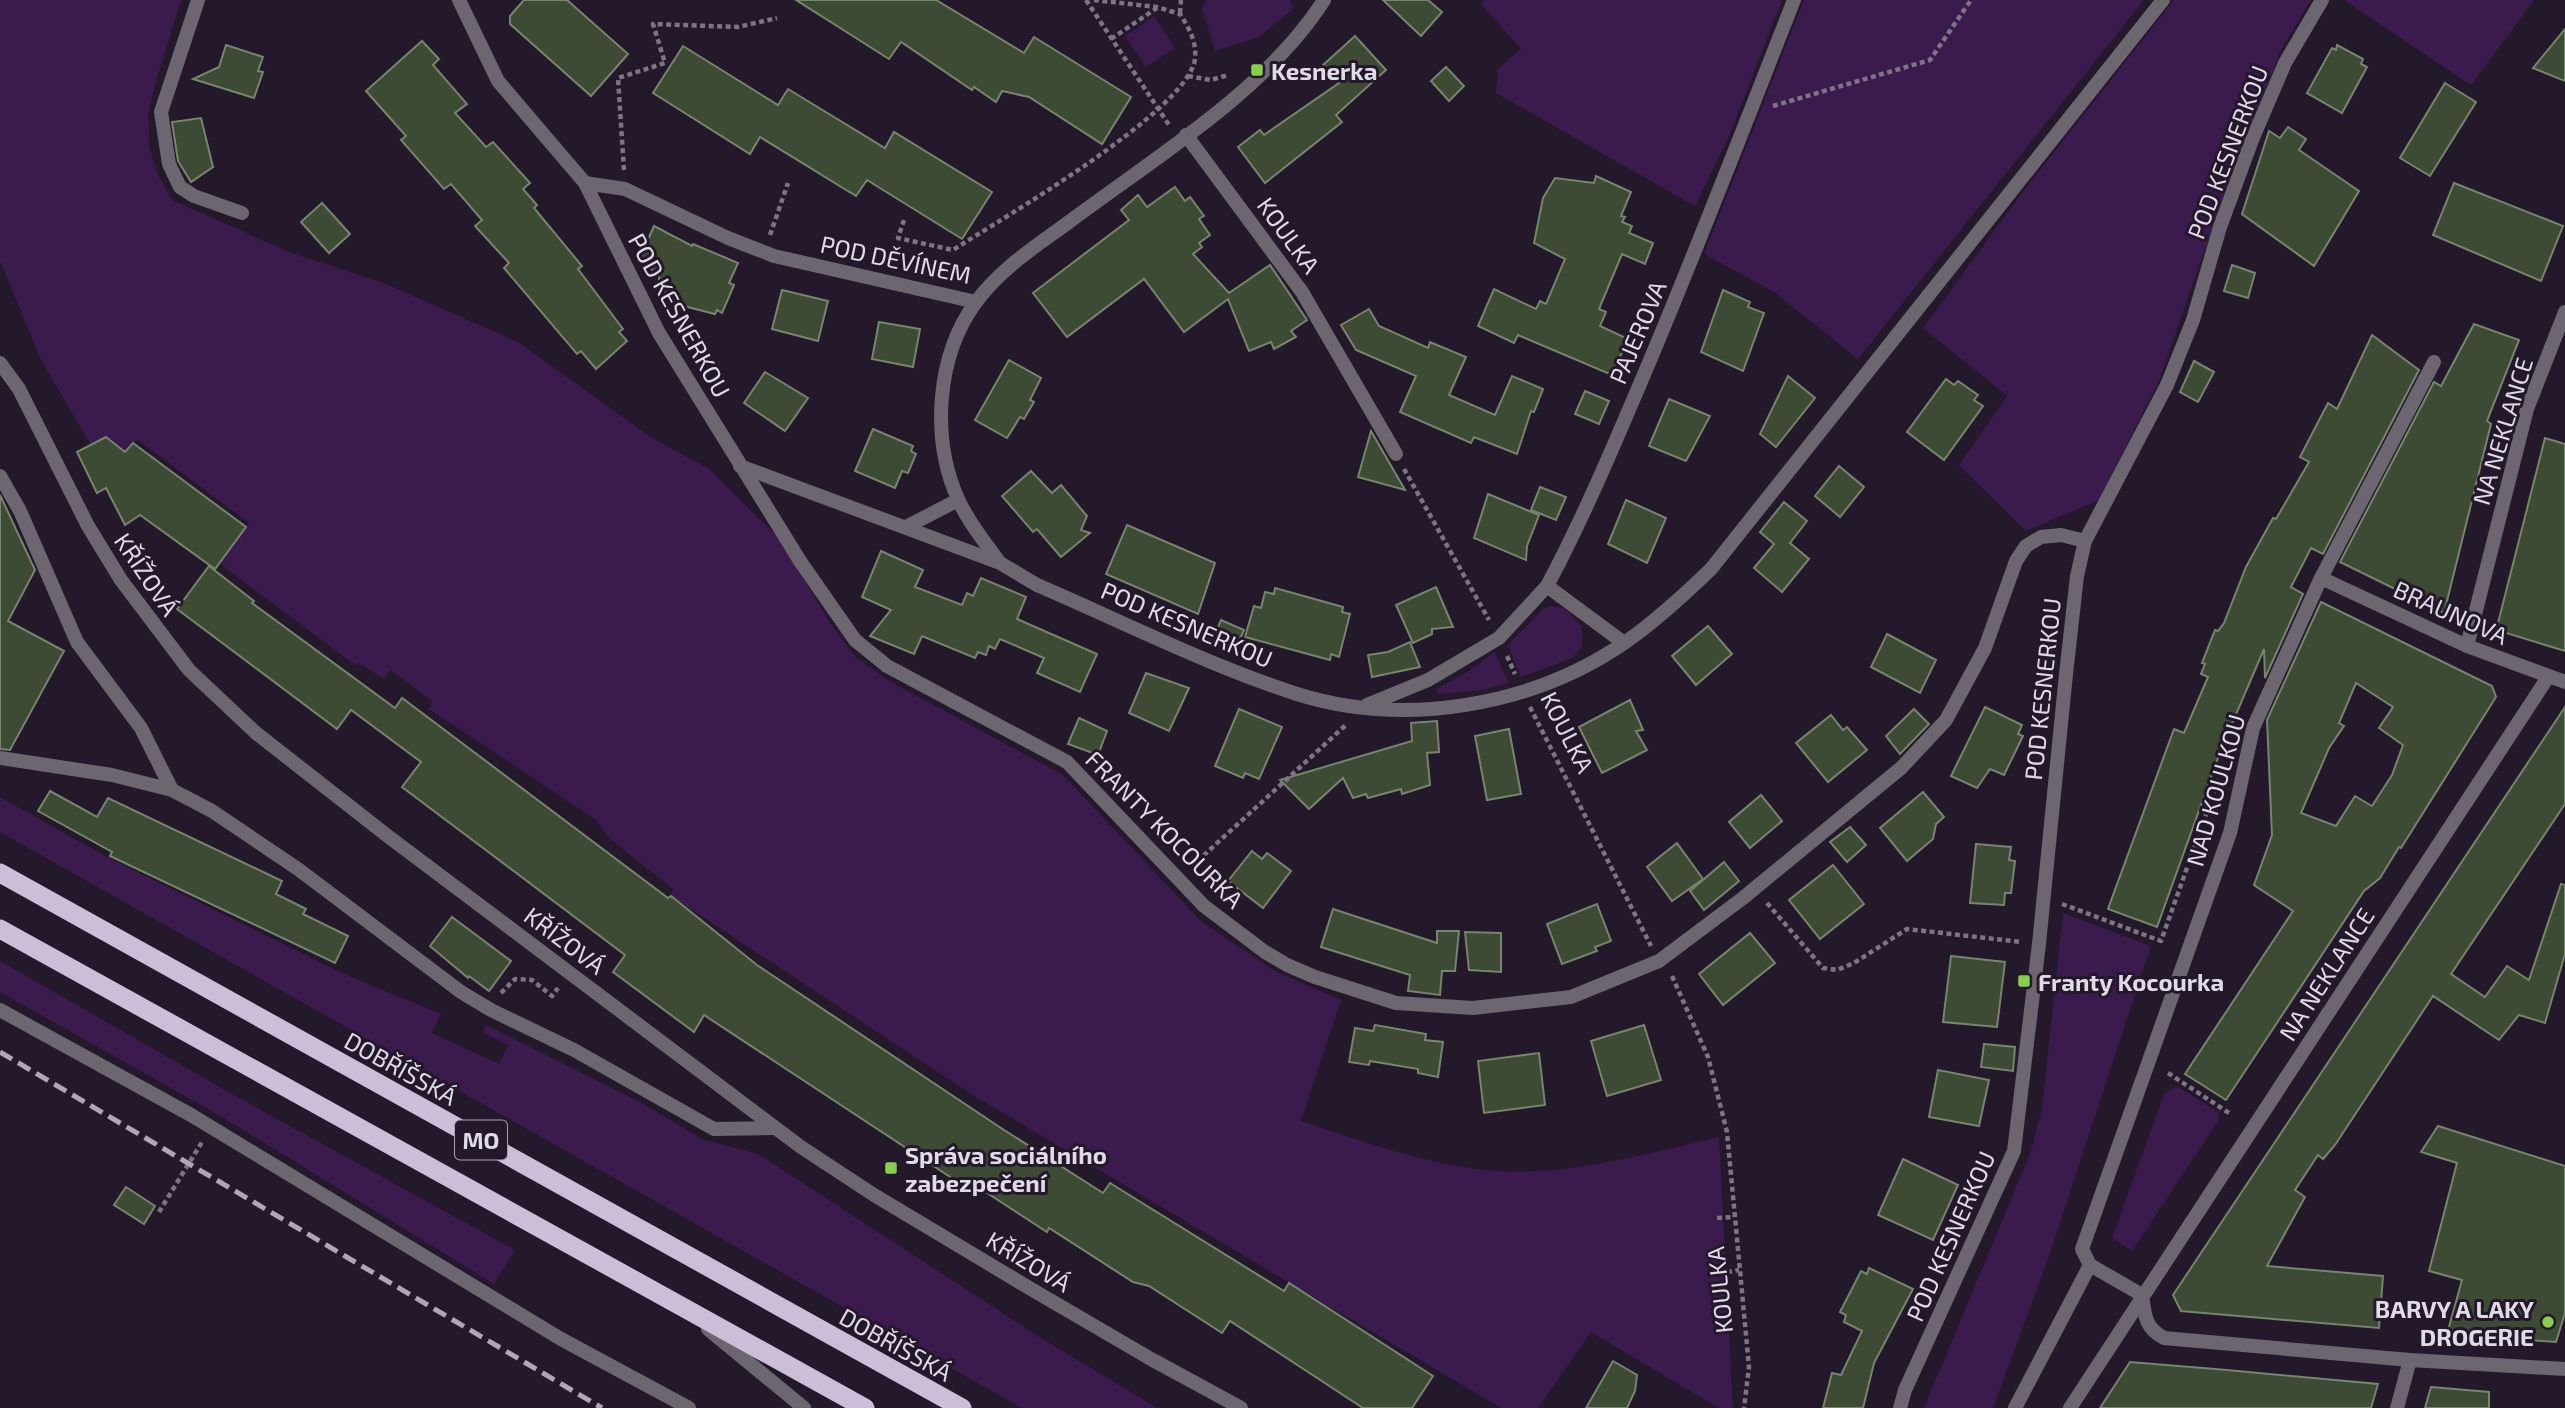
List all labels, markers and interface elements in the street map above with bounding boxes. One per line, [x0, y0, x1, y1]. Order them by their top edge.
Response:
place label: Kesnerka [1271, 56, 1377, 85]
street label: POD KESNERKOU [2181, 61, 2273, 243]
marker: Kesnerka [1249, 62, 1265, 78]
street label: KOULKA [1252, 191, 1326, 279]
street label: POD KESNERKOU [623, 228, 737, 402]
street label: POD DĚVÍNEM [818, 229, 974, 289]
street label: PAJEROVA [1602, 276, 1672, 388]
street label: NA NEKLANCE [2466, 354, 2538, 508]
street label: KŘÍŽOVÁ [109, 527, 185, 621]
street label: BRAUNOVA [2389, 574, 2513, 650]
street label: POD KESNERKOU [1097, 575, 1277, 673]
street label: POD KESNERKOU [2018, 596, 2066, 782]
street label: KOULKA [1535, 687, 1601, 777]
street label: NAD KOULKOU [2179, 711, 2251, 869]
street label: FRANTY KOCOURKA [1080, 744, 1250, 914]
street label: KŘÍŽOVÁ [519, 900, 611, 980]
street label: NA NEKLANCE [2272, 902, 2380, 1046]
place label: Franty Kocourka [2038, 967, 2224, 996]
marker: Franty Kocourka [2016, 973, 2032, 989]
street label: DOBŘÍŠSKÁ [340, 1025, 462, 1111]
road number: MO [455, 1120, 507, 1160]
place label: Správa sociálního zabezpečení [905, 1140, 1107, 1197]
street label: POD KESNERKOU [1899, 1146, 2001, 1326]
marker: Správa sociálního zabezpečení [883, 1160, 899, 1176]
street label: KŘÍŽOVÁ [982, 1225, 1077, 1298]
street label: KOULKA [1700, 1245, 1738, 1335]
place label: BARVY A LAKY DROGERIE [2375, 1294, 2534, 1351]
street label: DOBŘÍŠSKÁ [835, 1301, 957, 1387]
marker: BARVY A LAKY DROGERIE [2540, 1314, 2556, 1330]

